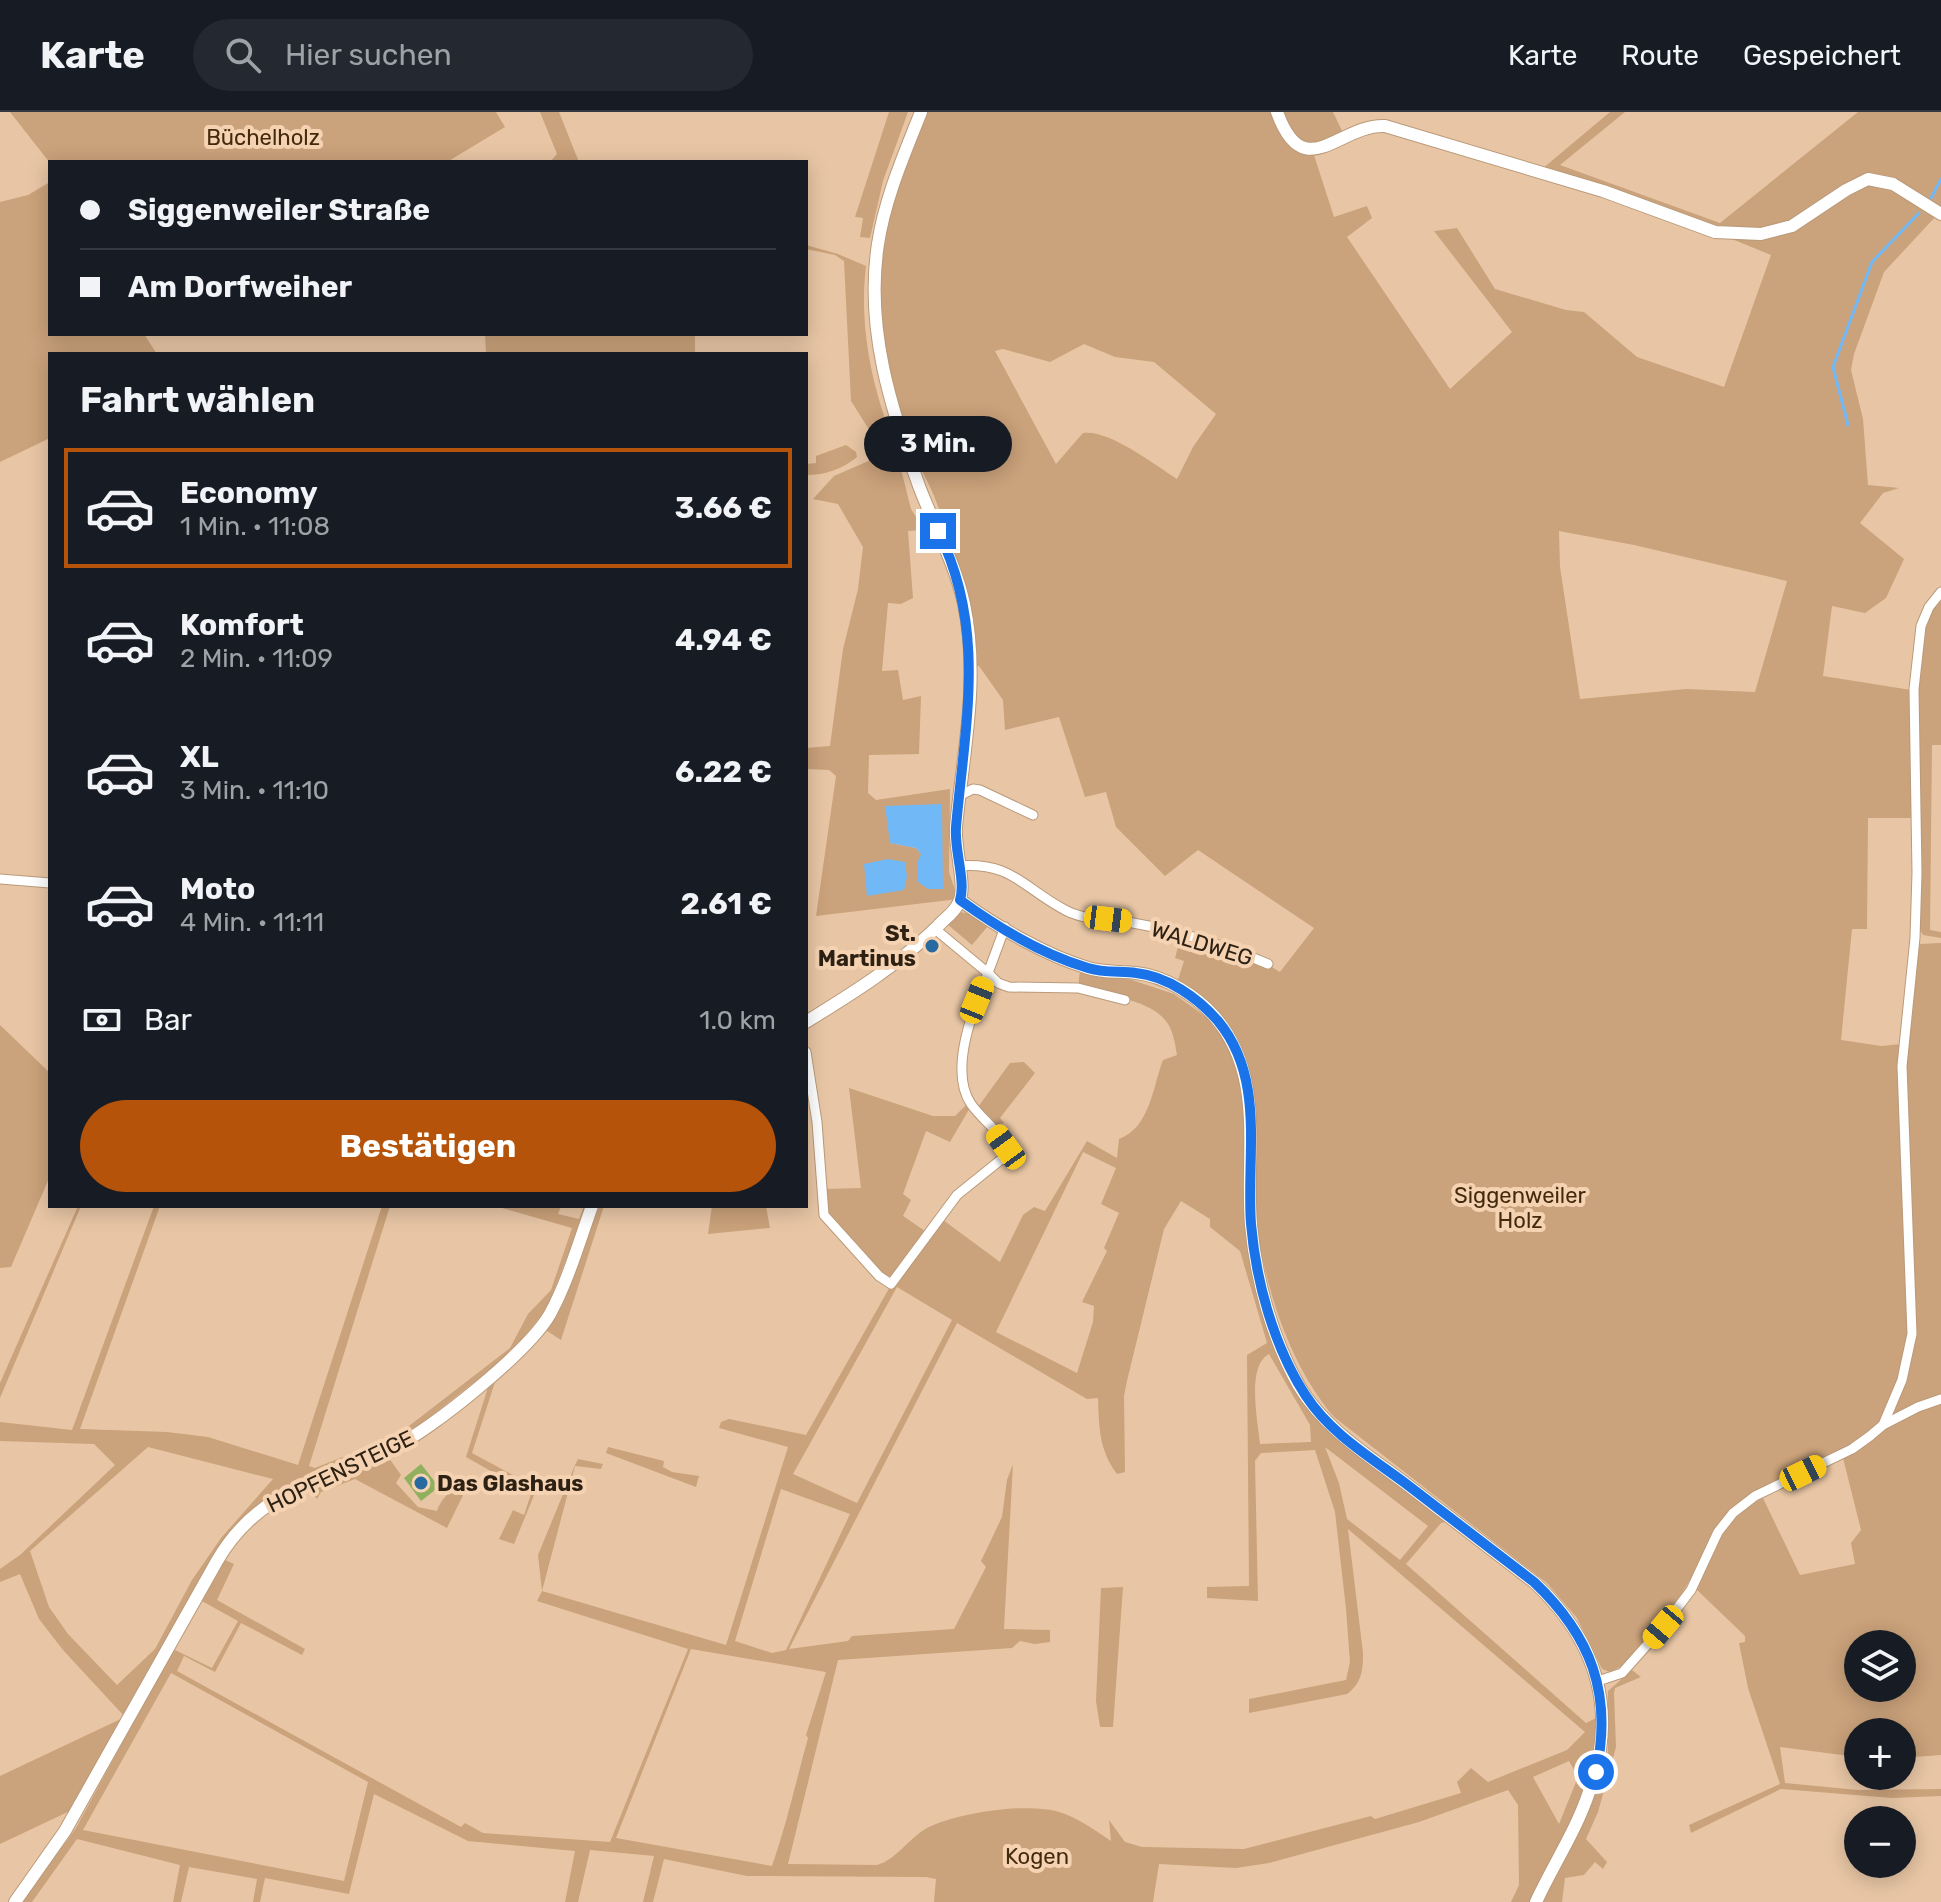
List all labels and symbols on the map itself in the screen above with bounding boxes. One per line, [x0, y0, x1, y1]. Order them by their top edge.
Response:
park label: Büchelholz [206, 124, 320, 151]
callout: 3 Min. [864, 415, 1012, 471]
route end [920, 513, 956, 549]
car [1083, 904, 1133, 934]
street label: WALDWEG [1148, 915, 1256, 972]
place label: St. Martinus [818, 920, 916, 972]
marker: St. Martinus [923, 937, 941, 955]
car [957, 973, 997, 1027]
car [982, 1121, 1030, 1173]
park label: Siggenweiler Holz [1454, 1182, 1587, 1234]
street label: HOPFENSTEIGE [262, 1424, 418, 1519]
car [1776, 1452, 1830, 1494]
place label: Das Glashaus [437, 1470, 583, 1497]
marker: Das Glashaus [412, 1474, 430, 1492]
car [1638, 1601, 1688, 1653]
route start [1578, 1754, 1614, 1790]
park label: Kogen [1005, 1843, 1069, 1870]

